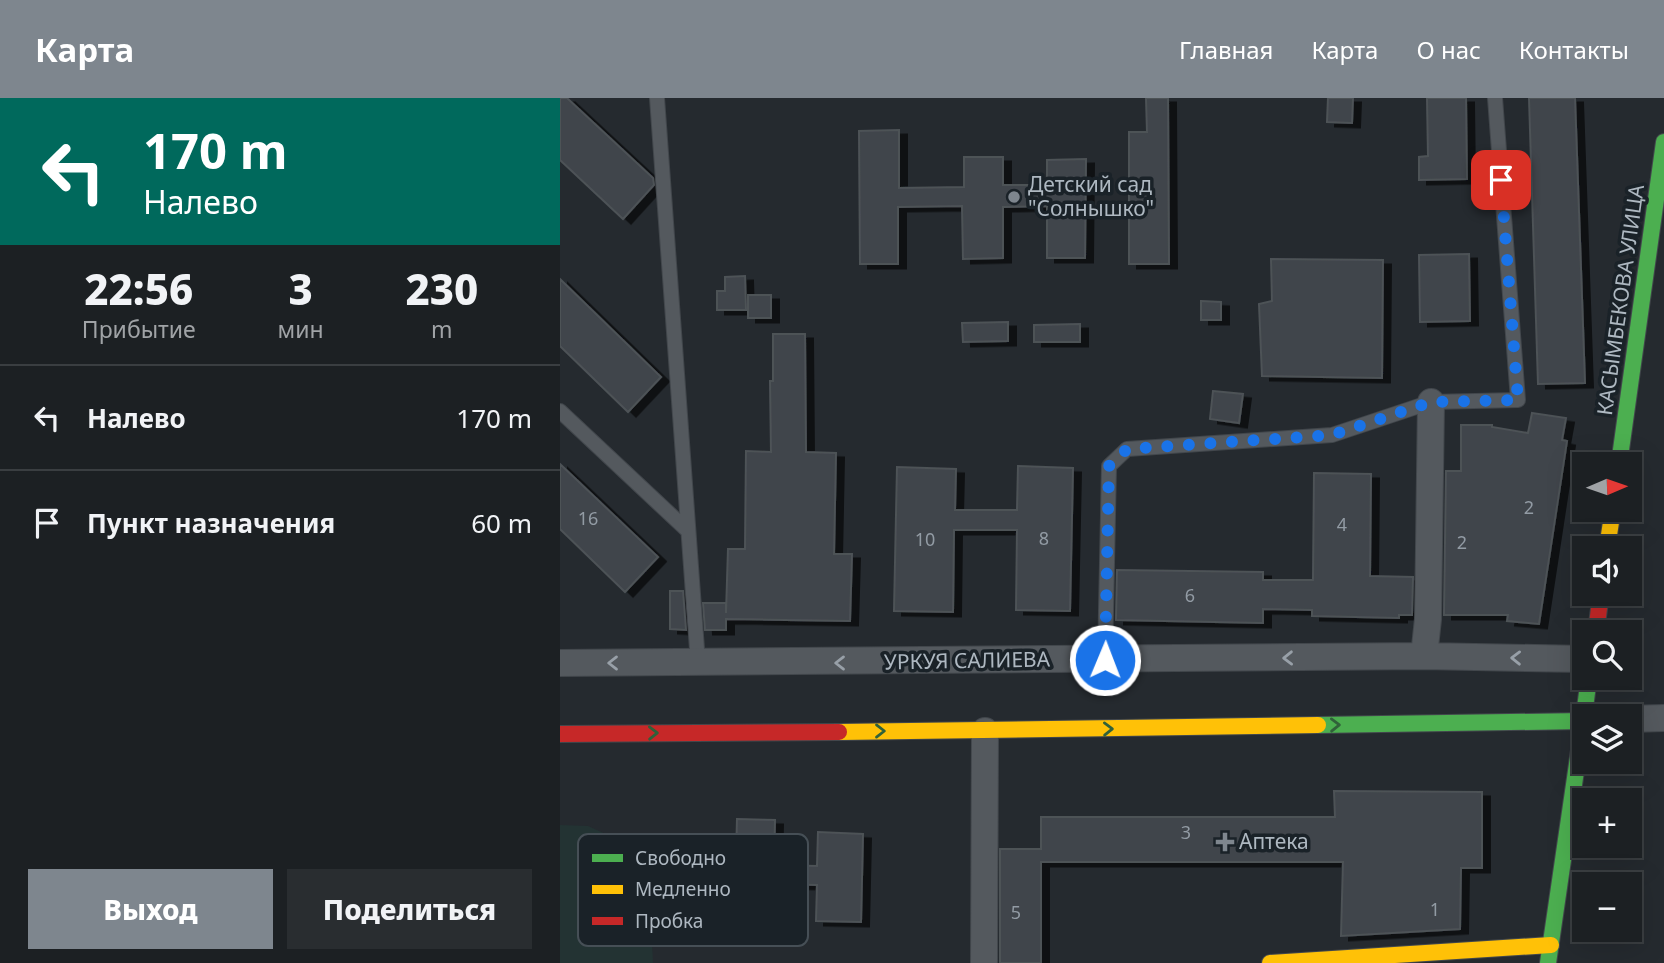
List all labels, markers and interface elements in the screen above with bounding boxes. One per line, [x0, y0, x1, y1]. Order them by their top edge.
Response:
text: Карта [35, 27, 134, 72]
text: Главная [1179, 33, 1273, 66]
text: Карта [1311, 33, 1378, 66]
text: О нас [1416, 33, 1481, 66]
text: Контакты [1519, 33, 1629, 66]
text: 170 m [143, 117, 288, 183]
icon: left [28, 126, 119, 217]
pin [1471, 150, 1531, 210]
icon: arrive [1482, 161, 1520, 199]
place label: Детский сад "Солнышко" [1028, 170, 1154, 222]
text: Налево [143, 180, 258, 223]
street label: КАСЫМБЕКОВА УЛИЦА [1590, 182, 1650, 417]
marker: Детский сад "Солнышко" [1006, 189, 1022, 205]
text: 22:56 [84, 260, 193, 317]
text: 3 [288, 260, 313, 317]
text: 230 [405, 260, 478, 317]
text: Прибытие [82, 313, 196, 345]
text: мин [278, 313, 324, 345]
text: m [431, 313, 453, 345]
icon: left [28, 399, 66, 437]
text: Налево [87, 400, 186, 436]
text: 170 m [456, 400, 532, 436]
north arrow [1572, 452, 1642, 522]
map controls [1572, 452, 1642, 942]
house number: 2 [1524, 495, 1534, 519]
icon: arrive [28, 504, 66, 542]
text: Пункт назначения [87, 505, 335, 541]
text: 60 m [471, 505, 532, 541]
house number: 16 [578, 506, 598, 530]
house number: 4 [1337, 512, 1347, 536]
house number: 8 [1039, 526, 1049, 550]
house number: 10 [915, 527, 935, 551]
house number: 2 [1457, 530, 1467, 554]
button: sound [1572, 536, 1642, 606]
house number: 6 [1185, 583, 1195, 607]
button: search [1572, 620, 1642, 690]
position arrow [1068, 623, 1142, 697]
street label: УРКУЯ САЛИЕВА [884, 645, 1051, 675]
one-way arrow [1282, 650, 1293, 666]
one-way arrow [1510, 650, 1520, 666]
one-way arrow [607, 655, 617, 671]
one-way arrow [834, 655, 845, 671]
button: layers [1572, 704, 1642, 774]
one-way arrow [1330, 717, 1341, 733]
one-way arrow [1103, 721, 1113, 737]
one-way arrow [875, 723, 886, 739]
one-way arrow [648, 725, 658, 741]
button: + [1572, 788, 1642, 858]
house number: 3 [1181, 820, 1191, 844]
place label: Аптека [1239, 827, 1309, 855]
legend [578, 834, 808, 946]
marker: Аптека [1217, 834, 1233, 850]
text: Свободно [635, 845, 726, 871]
button: Выход [28, 869, 273, 949]
button: Поделиться [287, 869, 532, 949]
button: − [1572, 872, 1642, 942]
text: Медленно [635, 876, 731, 902]
house number: 1 [1430, 897, 1440, 921]
house number: 5 [1011, 900, 1021, 924]
text: Пробка [635, 908, 703, 934]

